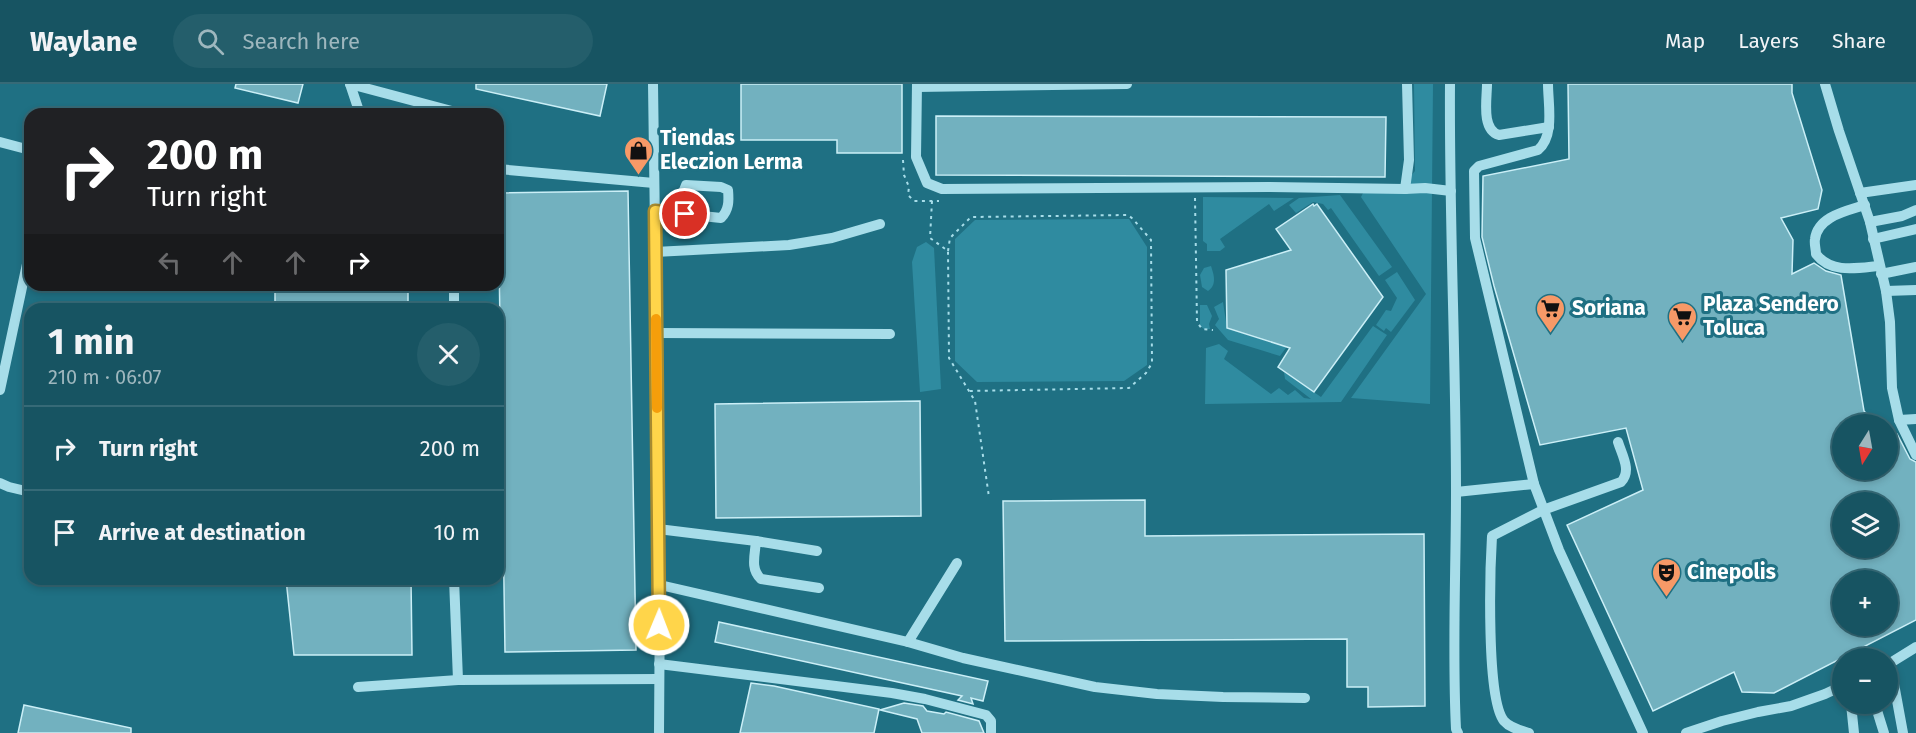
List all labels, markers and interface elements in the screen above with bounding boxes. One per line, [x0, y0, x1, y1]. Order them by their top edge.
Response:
search box [173, 14, 593, 68]
text: Waylane [30, 25, 137, 58]
icon: search [194, 25, 227, 58]
text: Search here [242, 28, 360, 55]
text: Map [1665, 28, 1705, 54]
text: Layers [1738, 28, 1799, 54]
text: Share [1832, 28, 1886, 54]
place label: Tiendas Eleczion Lerma [660, 125, 803, 175]
text: 200 m [147, 130, 263, 180]
icon: right [48, 132, 126, 210]
shop icon: Tiendas Eleczion Lerma [623, 134, 655, 176]
text: Turn right [147, 181, 267, 213]
pin [659, 188, 710, 239]
icon: arrive [668, 197, 701, 230]
icon: left [153, 246, 186, 279]
icon: ahead [216, 246, 249, 279]
icon: ahead [279, 246, 312, 279]
icon: right [342, 246, 375, 279]
place label: Plaza Sendero Toluca [1703, 291, 1839, 341]
supermarket icon: Soriana [1535, 292, 1567, 334]
place label: Soriana [1572, 295, 1646, 321]
supermarket icon: Plaza Sendero Toluca [1666, 300, 1698, 342]
text: 1 min [48, 320, 135, 364]
button: close [417, 323, 480, 386]
text: 210 m · 06:07 [48, 365, 161, 389]
north arrow [1832, 414, 1898, 480]
map controls [1832, 414, 1898, 714]
icon: right [48, 432, 81, 465]
text: Turn right [99, 435, 198, 462]
text: 200 m [420, 435, 480, 462]
button: layers [1832, 492, 1898, 558]
icon: arrive [48, 516, 81, 549]
text: Arrive at destination [99, 519, 306, 546]
text: 10 m [434, 519, 480, 546]
theatre icon: Cinepolis [1650, 556, 1682, 598]
place label: Cinepolis [1687, 559, 1776, 585]
button: + [1832, 570, 1898, 636]
position arrow [627, 593, 691, 657]
button: − [1832, 648, 1898, 714]

